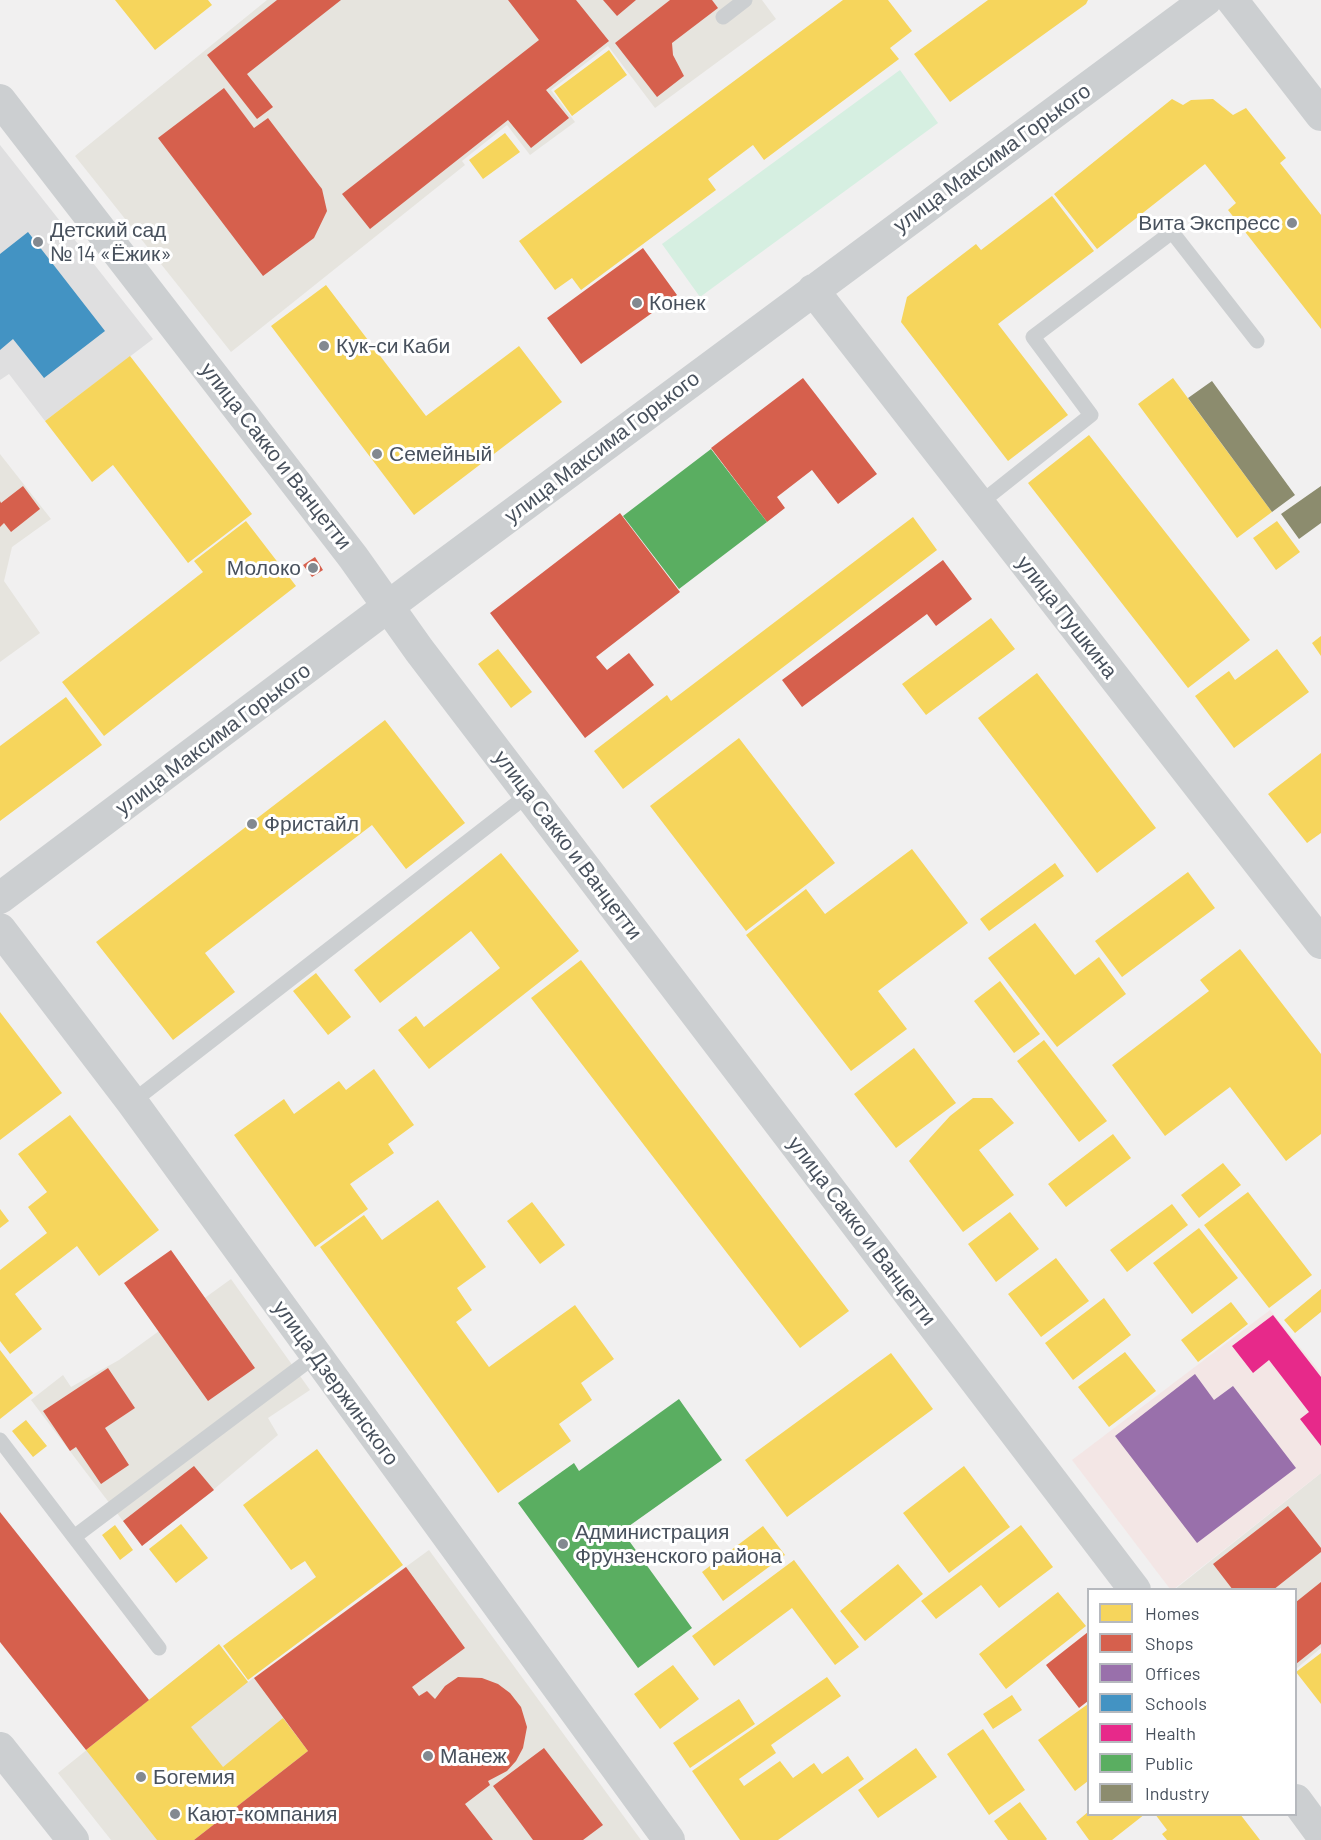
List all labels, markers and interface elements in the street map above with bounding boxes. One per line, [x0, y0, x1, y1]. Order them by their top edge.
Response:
street label: улица Максима Горького [889, 78, 1095, 238]
place label: Вита Экспресс [1138, 210, 1280, 236]
marker: Вита Экспресс [1285, 216, 1299, 230]
place label: Детский сад № 14 «Ёжик» [50, 217, 172, 267]
marker: Детский сад № 14 «Ёжик» [31, 235, 45, 249]
place label: Конек [649, 290, 705, 316]
marker: Конек [630, 296, 644, 310]
place label: Кук-си Каби [336, 333, 450, 359]
marker: Кук-си Каби [317, 339, 331, 353]
street label: улица Сакко и Ванцетти [195, 357, 357, 555]
street label: улица Максима Горького [500, 365, 704, 529]
place label: Семейный [389, 441, 492, 467]
marker: Семейный [370, 447, 384, 461]
street label: улица Пушкина [1011, 551, 1123, 683]
place label: Молоко [227, 555, 301, 581]
marker: Молоко [306, 561, 320, 575]
street label: улица Максима Горького [111, 657, 315, 821]
street label: улица Сакко и Ванцетти [489, 745, 647, 945]
place label: Фристайл [264, 811, 359, 837]
marker: Фристайл [245, 817, 259, 831]
street label: улица Сакко и Ванцетти [783, 1131, 941, 1331]
street label: улица Дзержинского [268, 1296, 404, 1470]
place label: Администрация Фрунзенского района [575, 1519, 782, 1569]
marker: Администрация Фрунзенского района [556, 1537, 570, 1551]
legend [1087, 1588, 1297, 1816]
text: Homes [1145, 1602, 1199, 1624]
text: Shops [1145, 1632, 1194, 1654]
text: Offices [1145, 1662, 1201, 1684]
text: Schools [1145, 1692, 1207, 1714]
text: Health [1145, 1722, 1196, 1744]
place label: Манеж [440, 1743, 506, 1769]
marker: Манеж [421, 1749, 435, 1763]
text: Public [1145, 1752, 1193, 1774]
place label: Богемия [153, 1764, 235, 1790]
marker: Богемия [134, 1770, 148, 1784]
text: Industry [1145, 1782, 1209, 1804]
place label: Кают-компания [187, 1801, 337, 1827]
marker: Кают-компания [168, 1807, 182, 1821]

